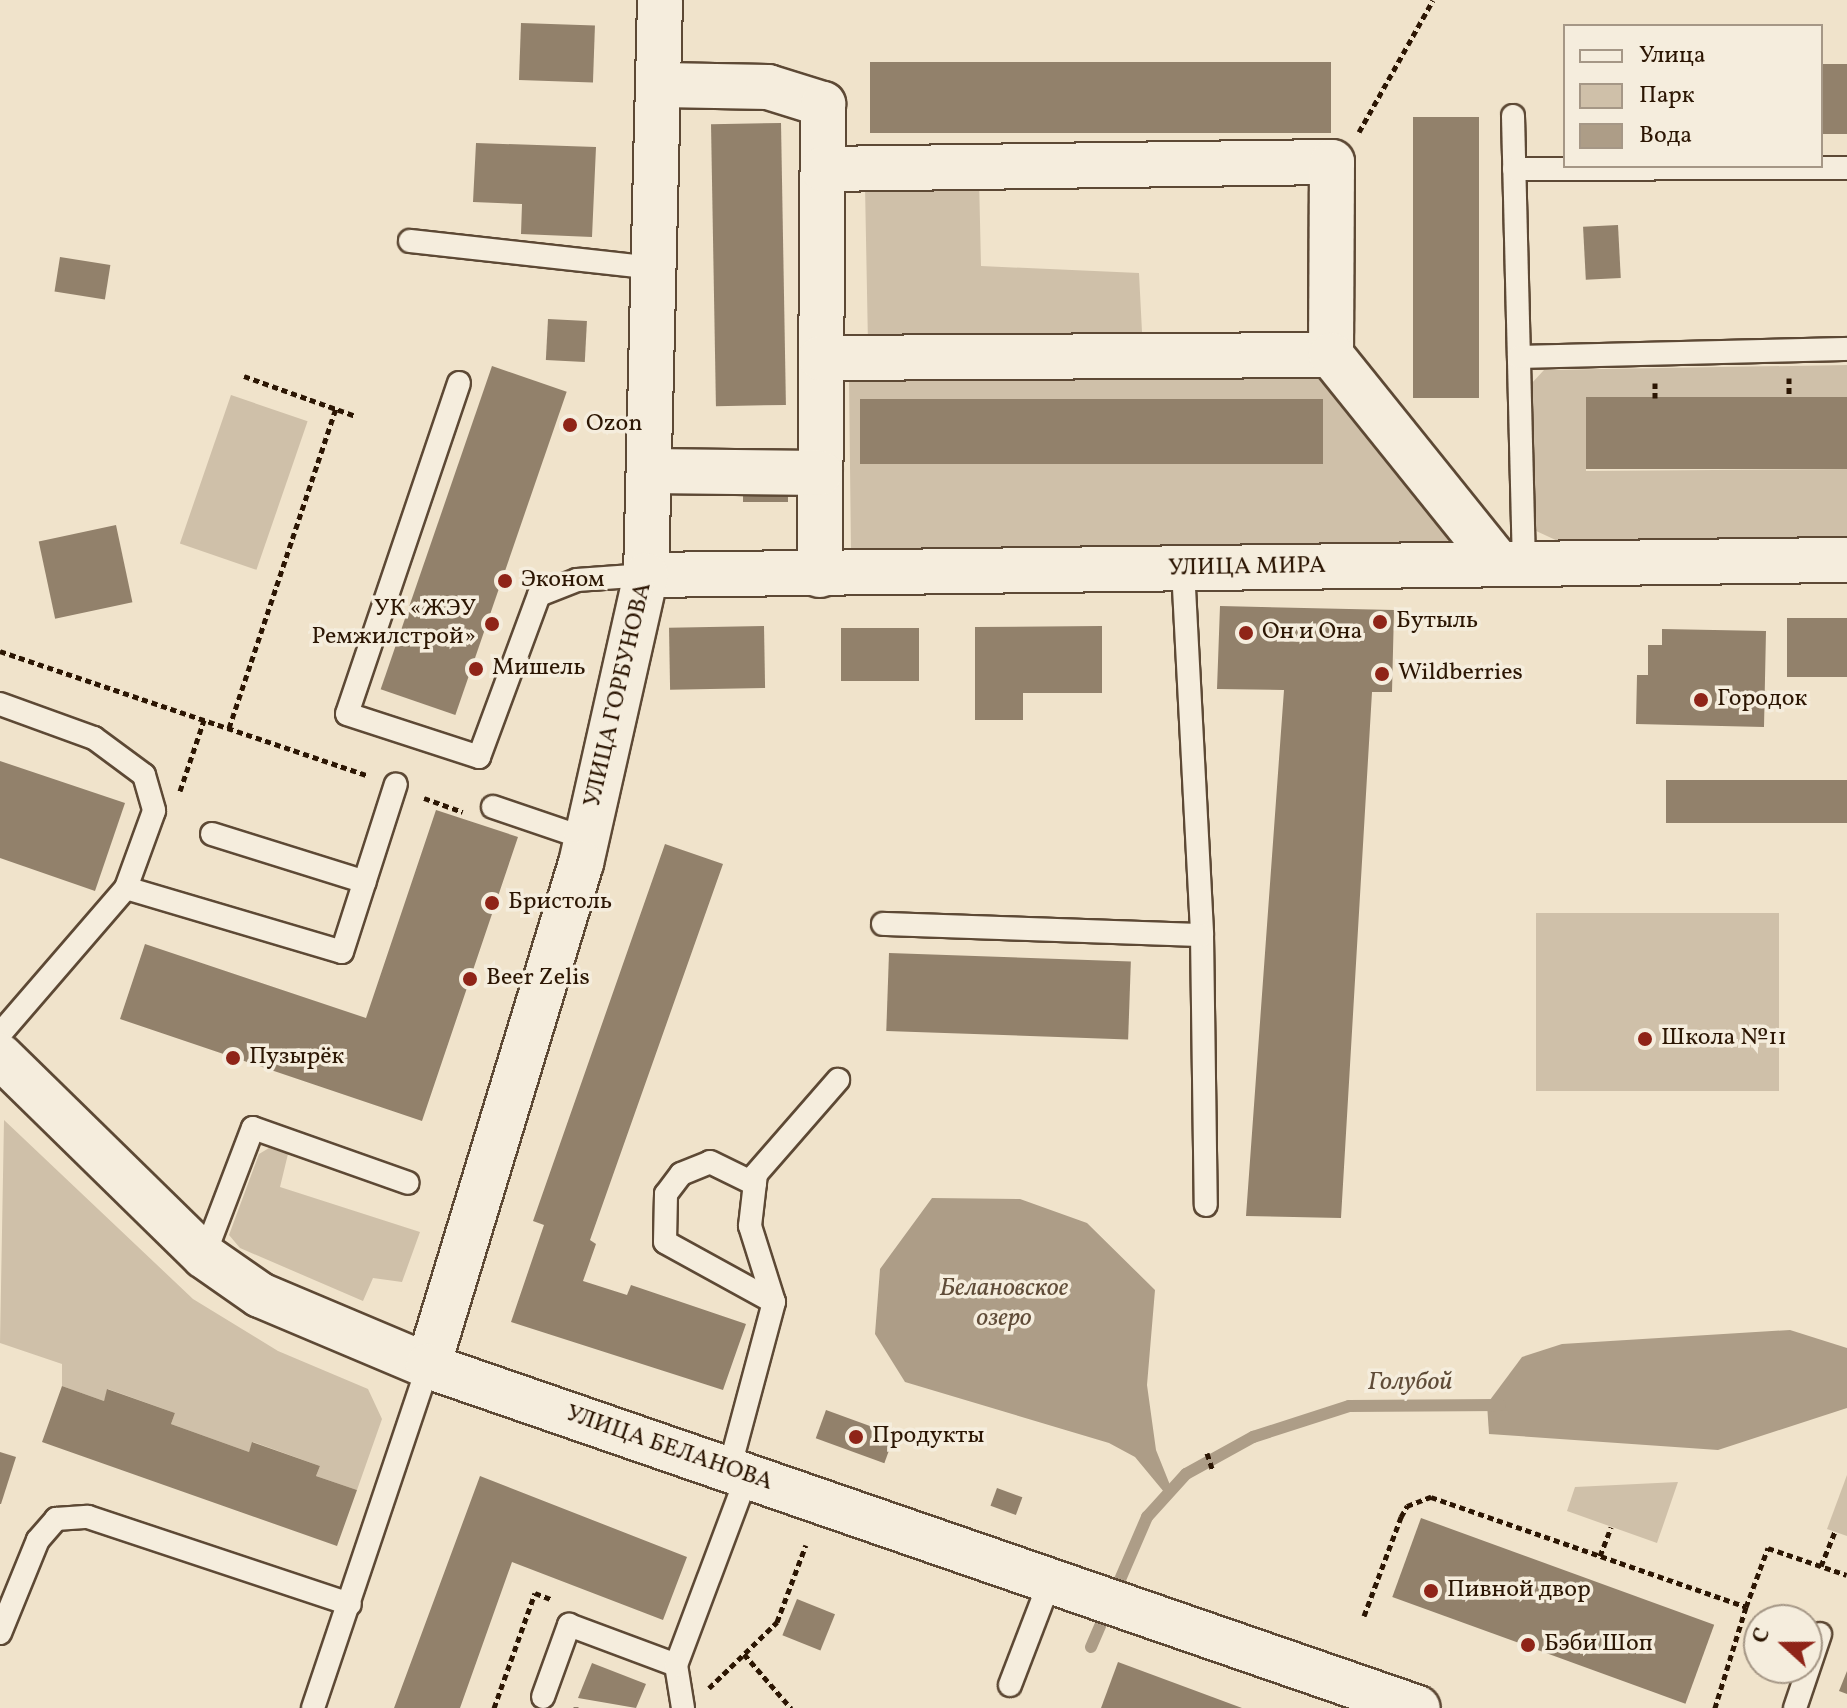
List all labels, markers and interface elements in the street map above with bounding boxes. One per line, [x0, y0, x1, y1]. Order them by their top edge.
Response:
legend [1563, 24, 1823, 168]
text: Улица [1639, 39, 1706, 73]
text: Парк [1639, 79, 1695, 113]
text: Вода [1639, 119, 1692, 153]
place label: Ozon [586, 411, 643, 439]
marker: Ozon [561, 416, 579, 434]
street label: УЛИЦА МИРА [1168, 552, 1326, 584]
place label: Эконом [521, 567, 604, 595]
marker: Эконом [496, 572, 514, 590]
street label: УЛИЦА ГОРБУНОВА [579, 580, 659, 810]
place label: УК «ЖЭУ Ремжилстрой» [311, 596, 476, 652]
place label: Бутыль [1396, 608, 1478, 636]
marker: Бутыль [1371, 613, 1389, 631]
marker: УК «ЖЭУ Ремжилстрой» [483, 615, 501, 633]
place label: Он и Она [1262, 619, 1362, 647]
marker: Он и Она [1237, 624, 1255, 642]
place label: Мишель [492, 655, 586, 683]
marker: Мишель [467, 660, 485, 678]
place label: Wildberries [1398, 660, 1523, 688]
marker: Wildberries [1373, 665, 1391, 683]
place label: Городок [1717, 686, 1807, 714]
marker: Городок [1692, 691, 1710, 709]
place label: Бристоль [508, 889, 612, 917]
marker: Бристоль [483, 894, 501, 912]
place label: Beer Zelis [486, 965, 590, 993]
marker: Beer Zelis [461, 970, 479, 988]
place label: Школа №11 [1661, 1025, 1787, 1053]
marker: Школа №11 [1636, 1030, 1654, 1048]
place label: Пузырёк [249, 1044, 344, 1072]
marker: Пузырёк [224, 1049, 242, 1067]
water label: Белановское озеро [940, 1273, 1068, 1334]
water label: Голубой [1368, 1367, 1452, 1399]
street label: УЛИЦА БЕЛАНОВА [562, 1400, 776, 1498]
place label: Продукты [872, 1423, 984, 1451]
marker: Продукты [847, 1428, 865, 1446]
place label: Пивной двор [1447, 1577, 1591, 1605]
marker: Пивной двор [1422, 1582, 1440, 1600]
north arrow [1743, 1604, 1823, 1684]
text: С [1745, 1624, 1779, 1648]
place label: Бэби Шоп [1544, 1631, 1653, 1659]
marker: Бэби Шоп [1519, 1636, 1537, 1654]

